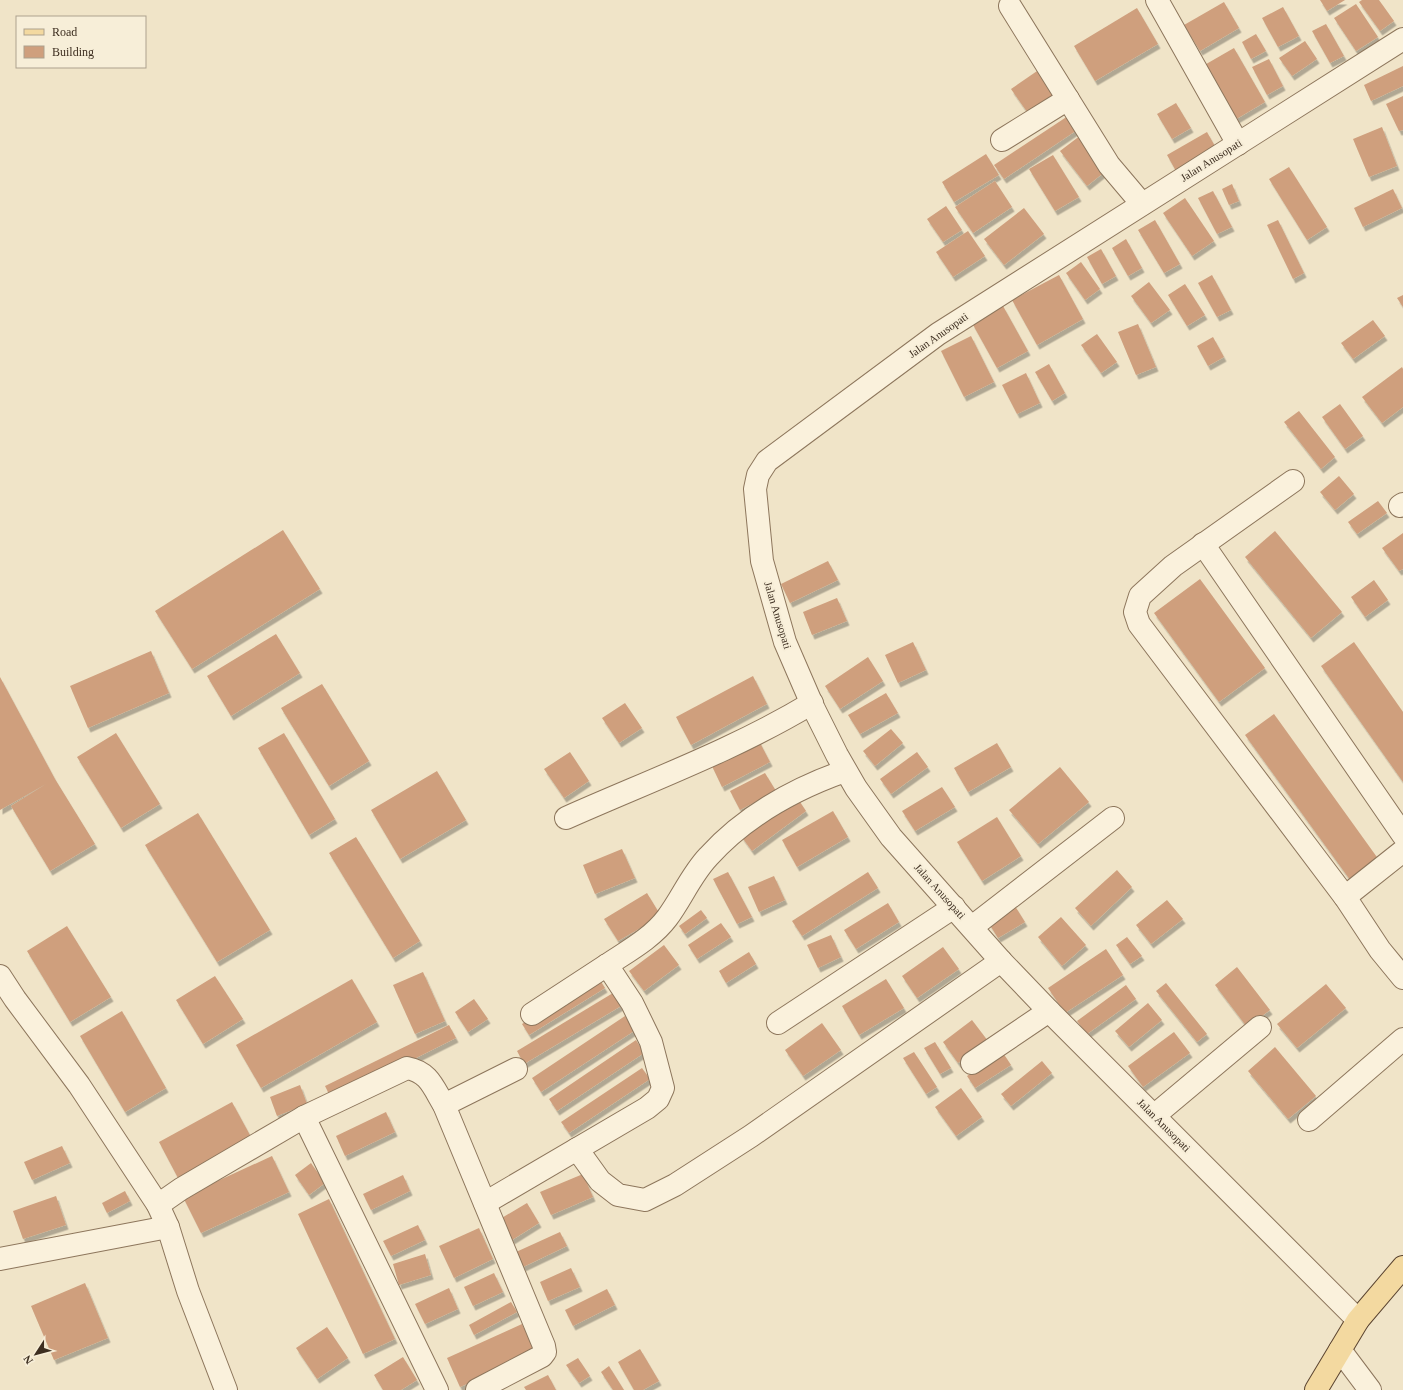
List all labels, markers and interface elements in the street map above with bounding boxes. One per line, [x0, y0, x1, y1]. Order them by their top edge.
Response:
legend [16, 16, 146, 68]
text: Road [52, 25, 77, 39]
text: Building [52, 45, 94, 59]
street label: Jalan Anusopati [1178, 136, 1244, 184]
street label: Jalan Anusopati [906, 310, 970, 360]
street label: Jalan Anusopati [762, 580, 794, 650]
street label: Jalan Anusopati [912, 861, 968, 921]
street label: Jalan Anusopati [1135, 1096, 1193, 1154]
north arrow [16, 1334, 56, 1374]
text: N [21, 1353, 35, 1367]

